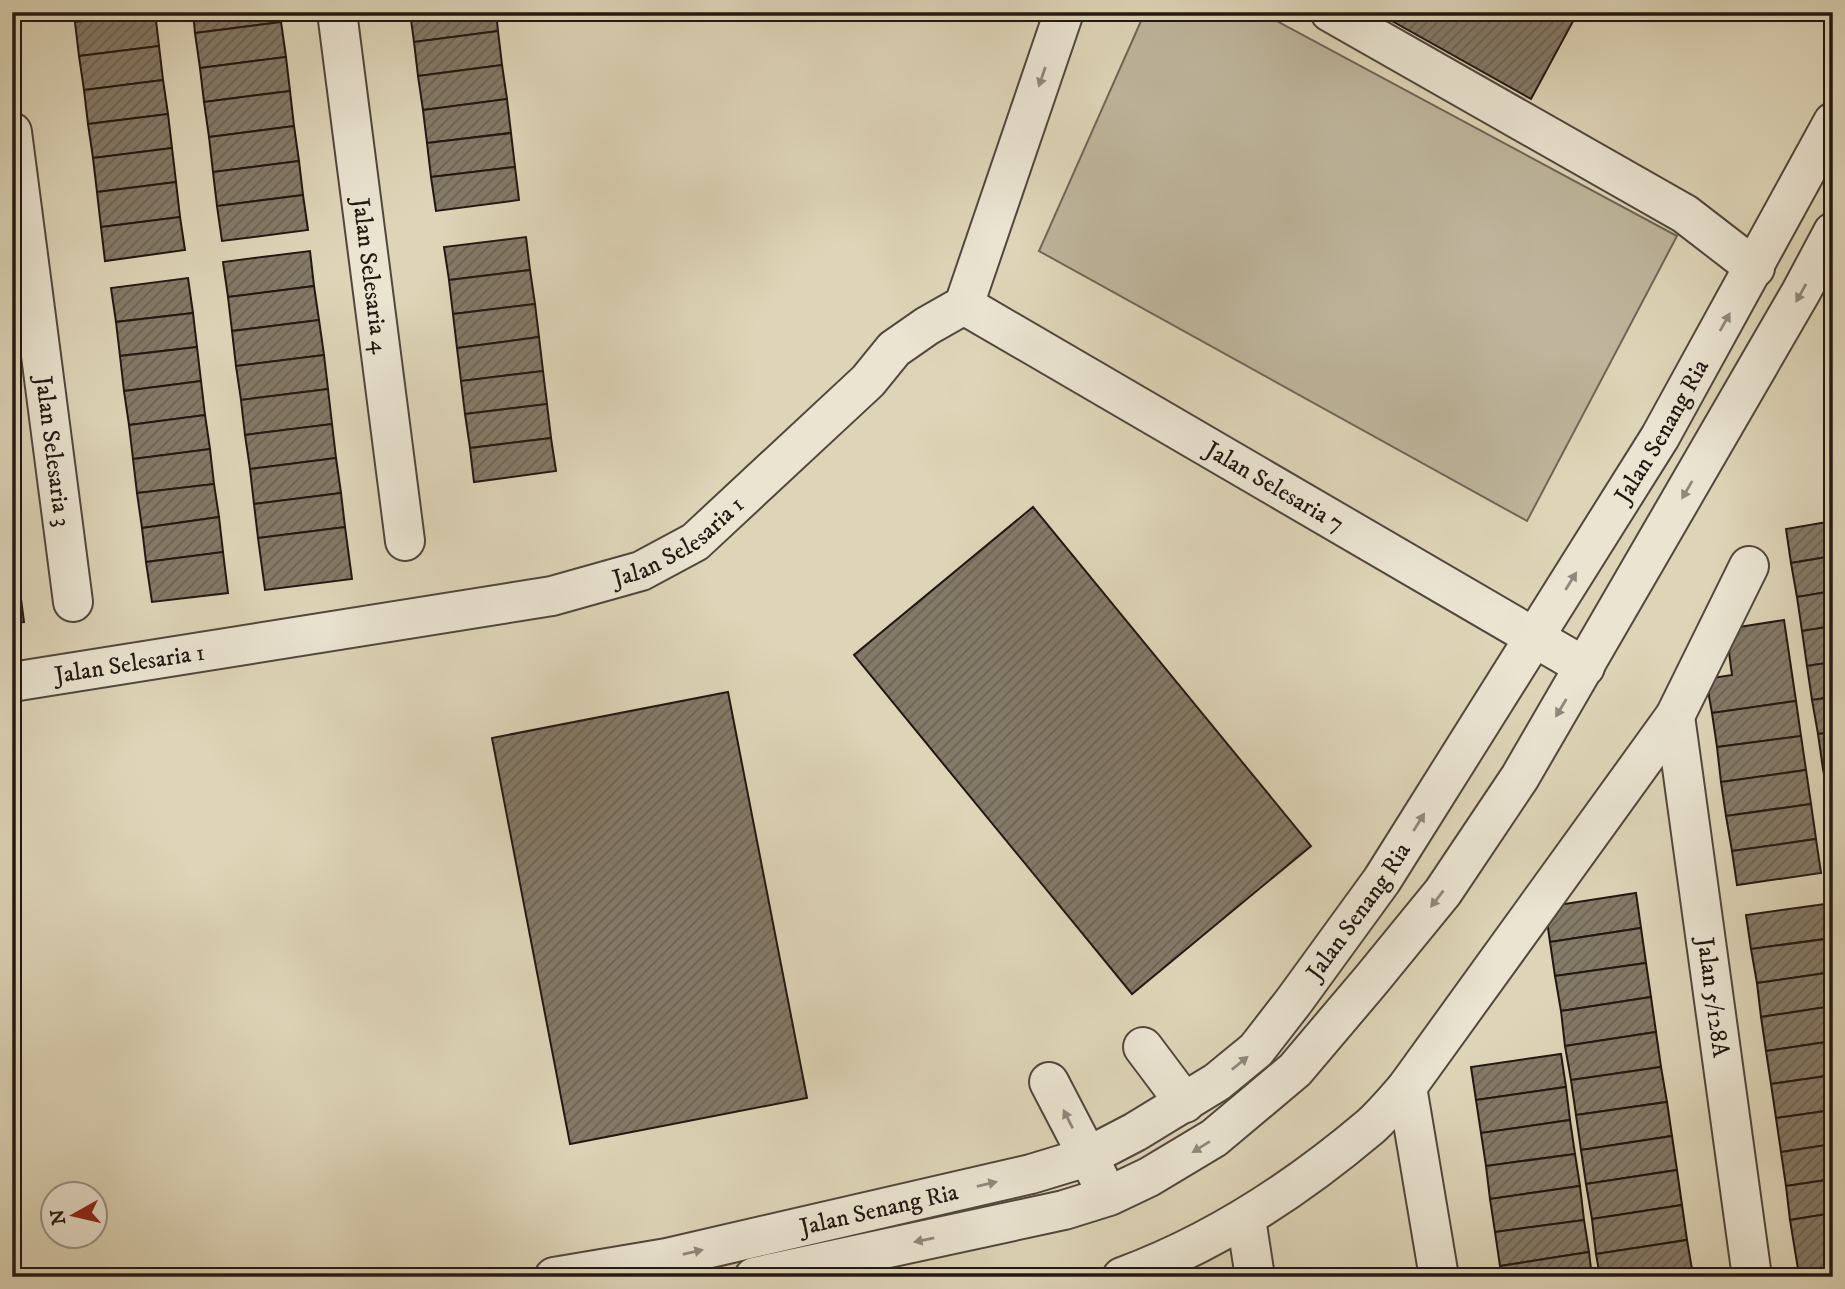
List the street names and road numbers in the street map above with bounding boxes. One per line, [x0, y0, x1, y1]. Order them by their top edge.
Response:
street label: Jalan Selesaria 4 [345, 194, 395, 357]
street label: Jalan Senang Ria [1607, 353, 1716, 510]
street label: Jalan Selesaria 3 [28, 372, 77, 529]
street label: Jalan Selesaria 7 [1198, 434, 1349, 539]
street label: Jalan Selesaria 1 [607, 490, 751, 595]
street label: Jalan Selesaria 1 [51, 638, 207, 691]
street label: Jalan Senang Ria [1299, 836, 1418, 988]
street label: Jalan 5/128A [1689, 934, 1736, 1060]
street label: Jalan Senang Ria [795, 1177, 962, 1243]

